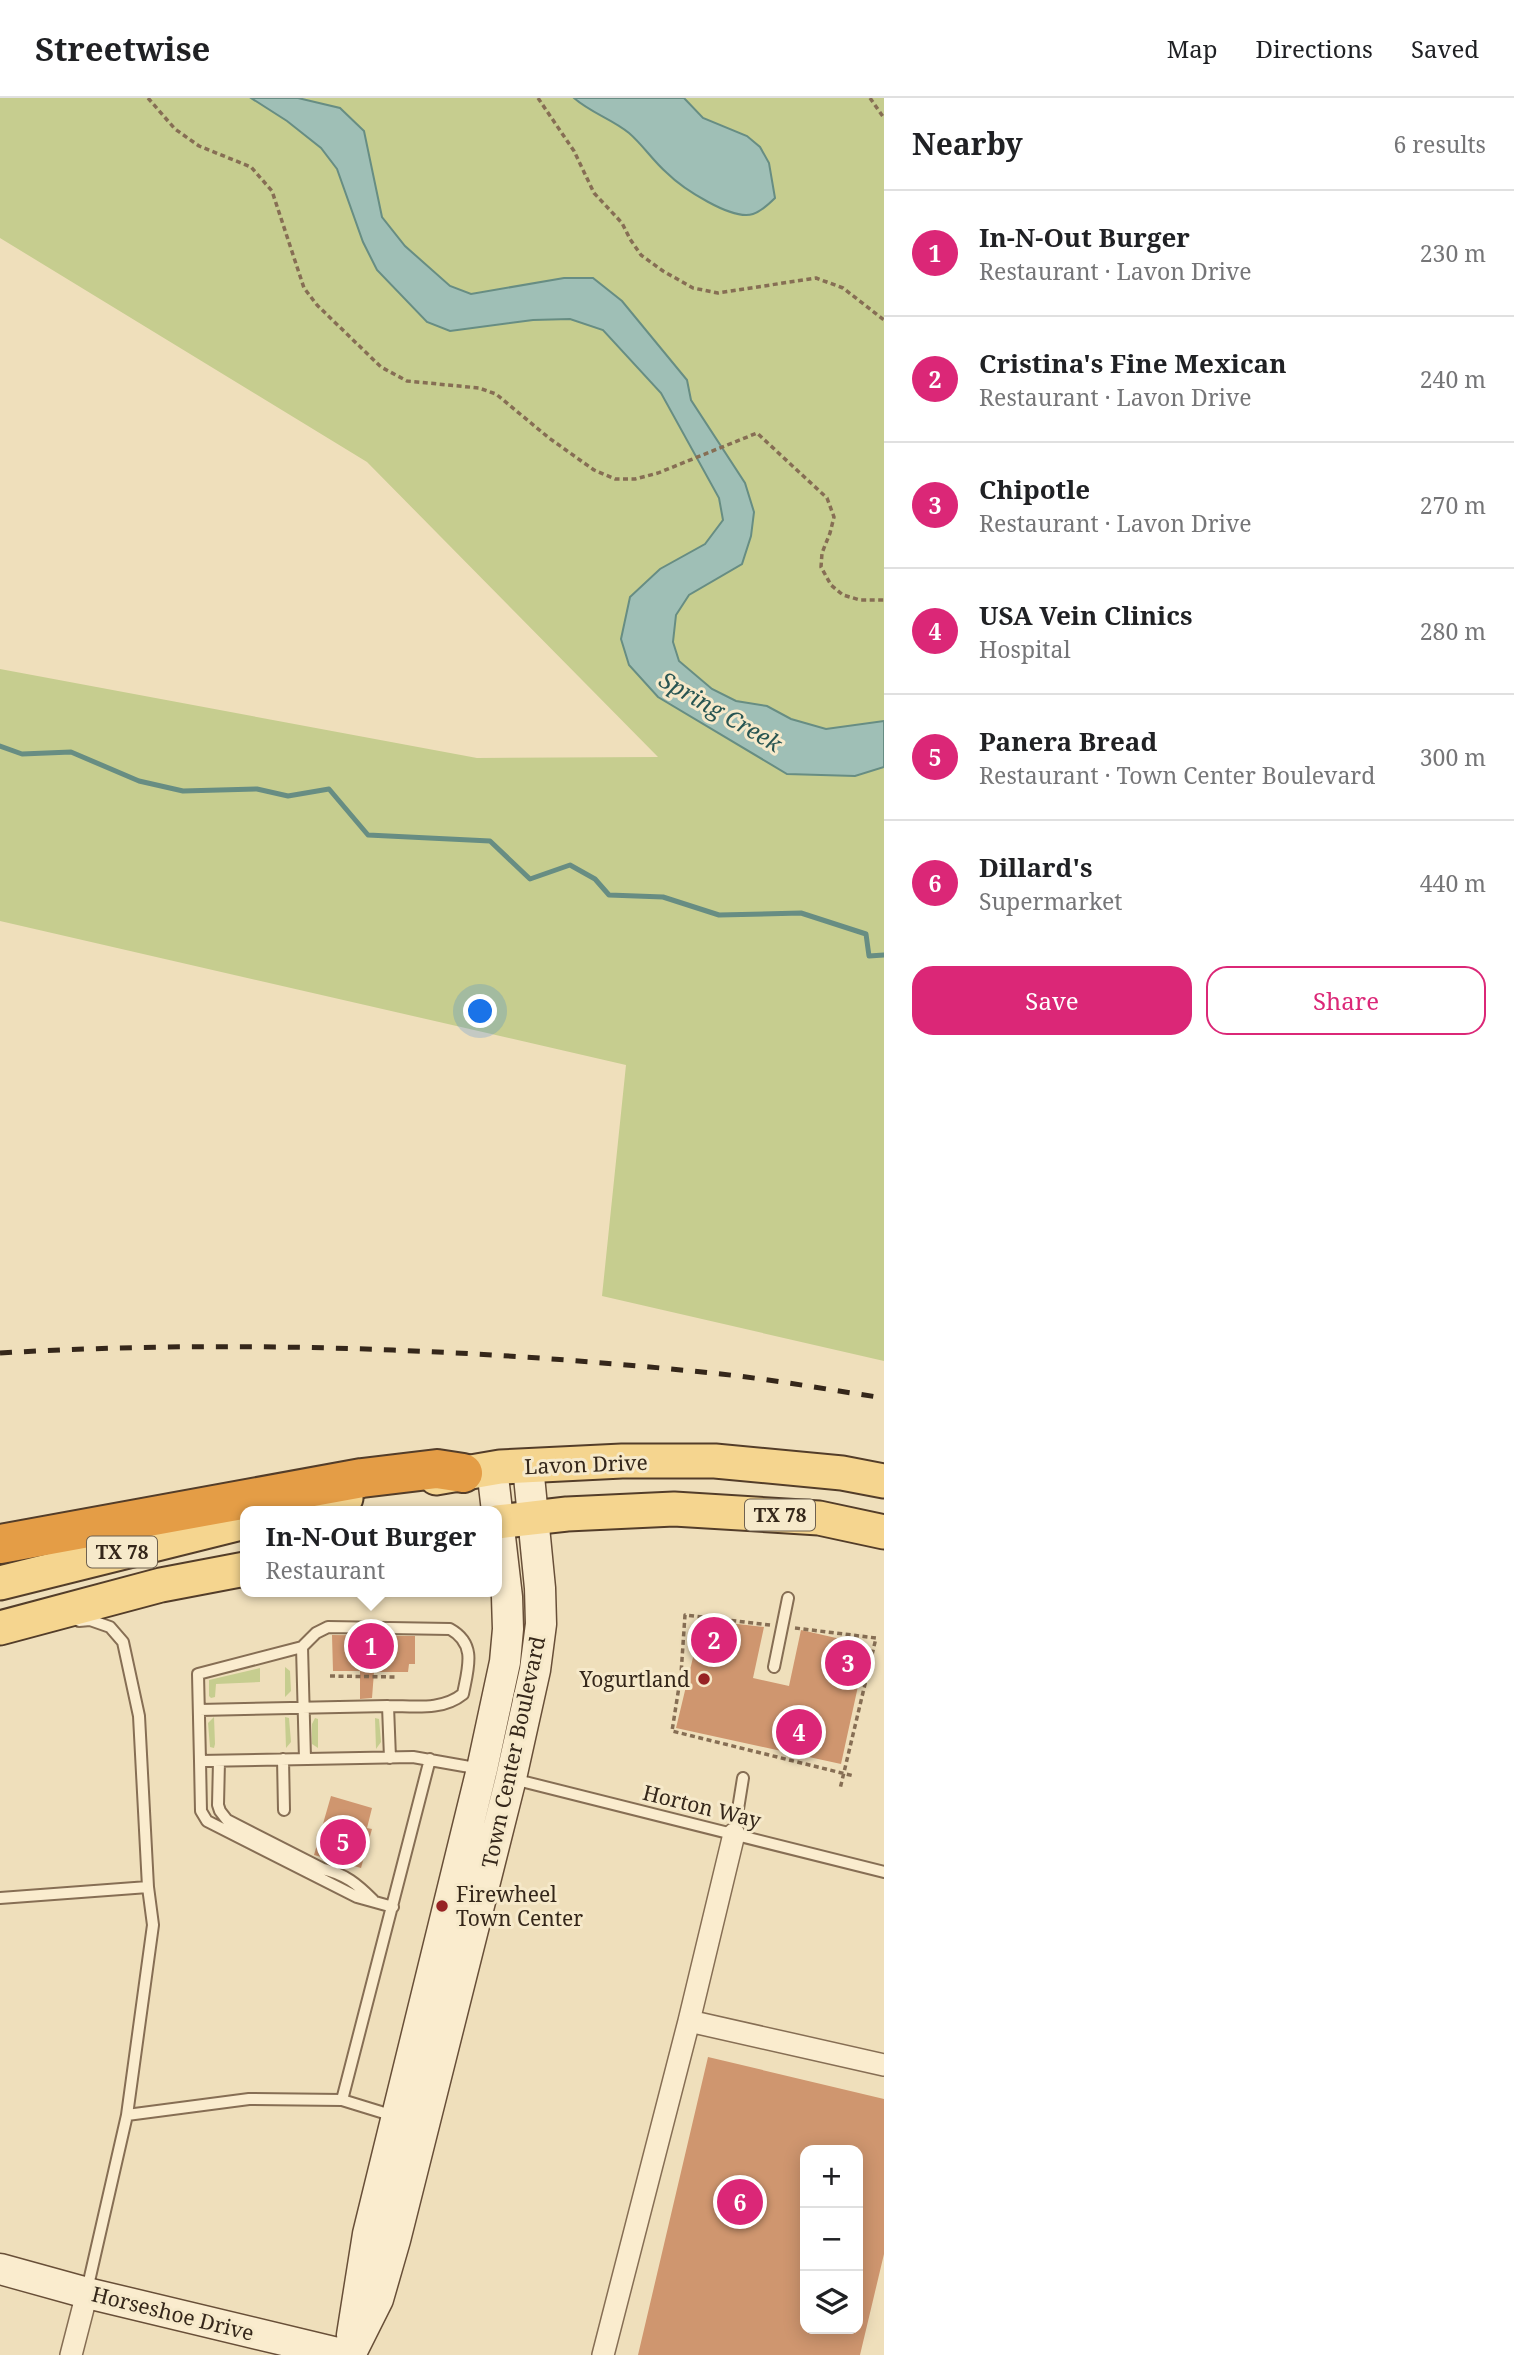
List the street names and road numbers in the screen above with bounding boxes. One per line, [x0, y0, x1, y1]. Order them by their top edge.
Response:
street label: Lavon Drive [524, 1448, 648, 1480]
road number: TX 78 [745, 1499, 815, 1530]
road number: TX 78 [87, 1536, 157, 1568]
street label: Town Center Boulevard [475, 1633, 551, 1871]
street label: Horton Way [640, 1778, 764, 1834]
street label: Horseshoe Drive [89, 2279, 257, 2347]

